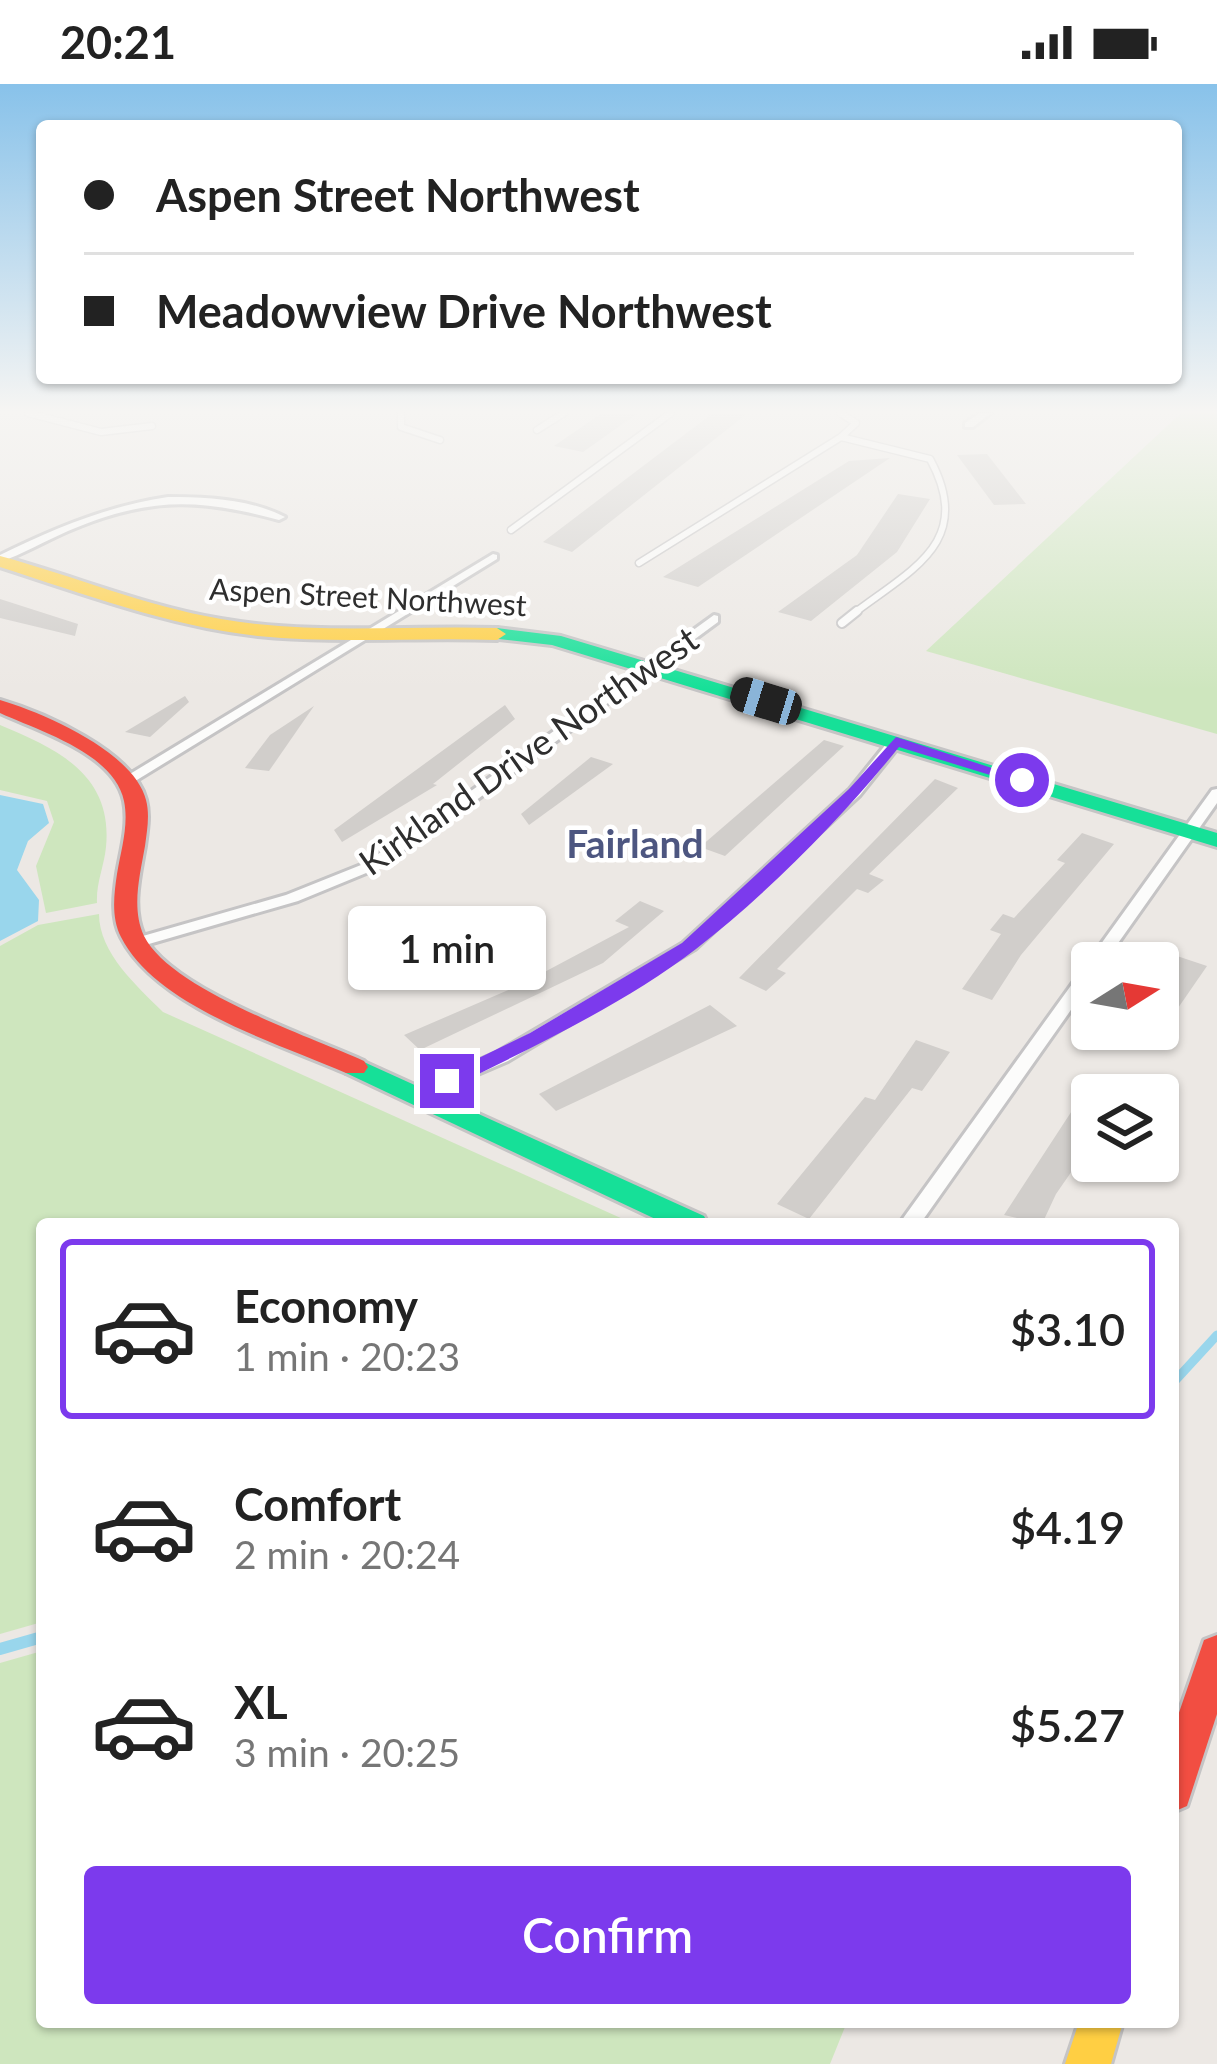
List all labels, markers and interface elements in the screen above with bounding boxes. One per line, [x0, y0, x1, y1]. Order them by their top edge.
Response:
text: 20:21 [60, 15, 176, 69]
text: Aspen Street Northwest [156, 168, 640, 222]
text: Meadowview Drive Northwest [156, 284, 772, 338]
street label: Aspen Street Northwest [208, 570, 528, 622]
street label: Kirkland Drive Northwest [350, 616, 706, 884]
car [726, 673, 806, 729]
route start [995, 753, 1049, 807]
district label: Fairland [566, 820, 704, 866]
callout: 1 min [348, 907, 546, 991]
text: 1 min [399, 925, 495, 971]
north arrow [1071, 942, 1179, 1050]
map controls [1071, 942, 1179, 1182]
route end [420, 1054, 474, 1108]
button: layers [1071, 1074, 1179, 1182]
icon: car [90, 1275, 198, 1383]
text: Economy [234, 1279, 418, 1333]
text: $3.10 [1010, 1302, 1125, 1356]
text: 1 min · 20:23 [234, 1333, 460, 1379]
icon: car [90, 1473, 198, 1581]
text: Comfort [234, 1477, 401, 1531]
text: $4.19 [1010, 1500, 1125, 1554]
text: 2 min · 20:24 [234, 1531, 460, 1577]
icon: car [90, 1671, 198, 1779]
text: XL [234, 1675, 288, 1729]
text: $5.27 [1010, 1698, 1125, 1752]
text: 3 min · 20:25 [234, 1729, 460, 1775]
button: Confirm [84, 1866, 1131, 2004]

